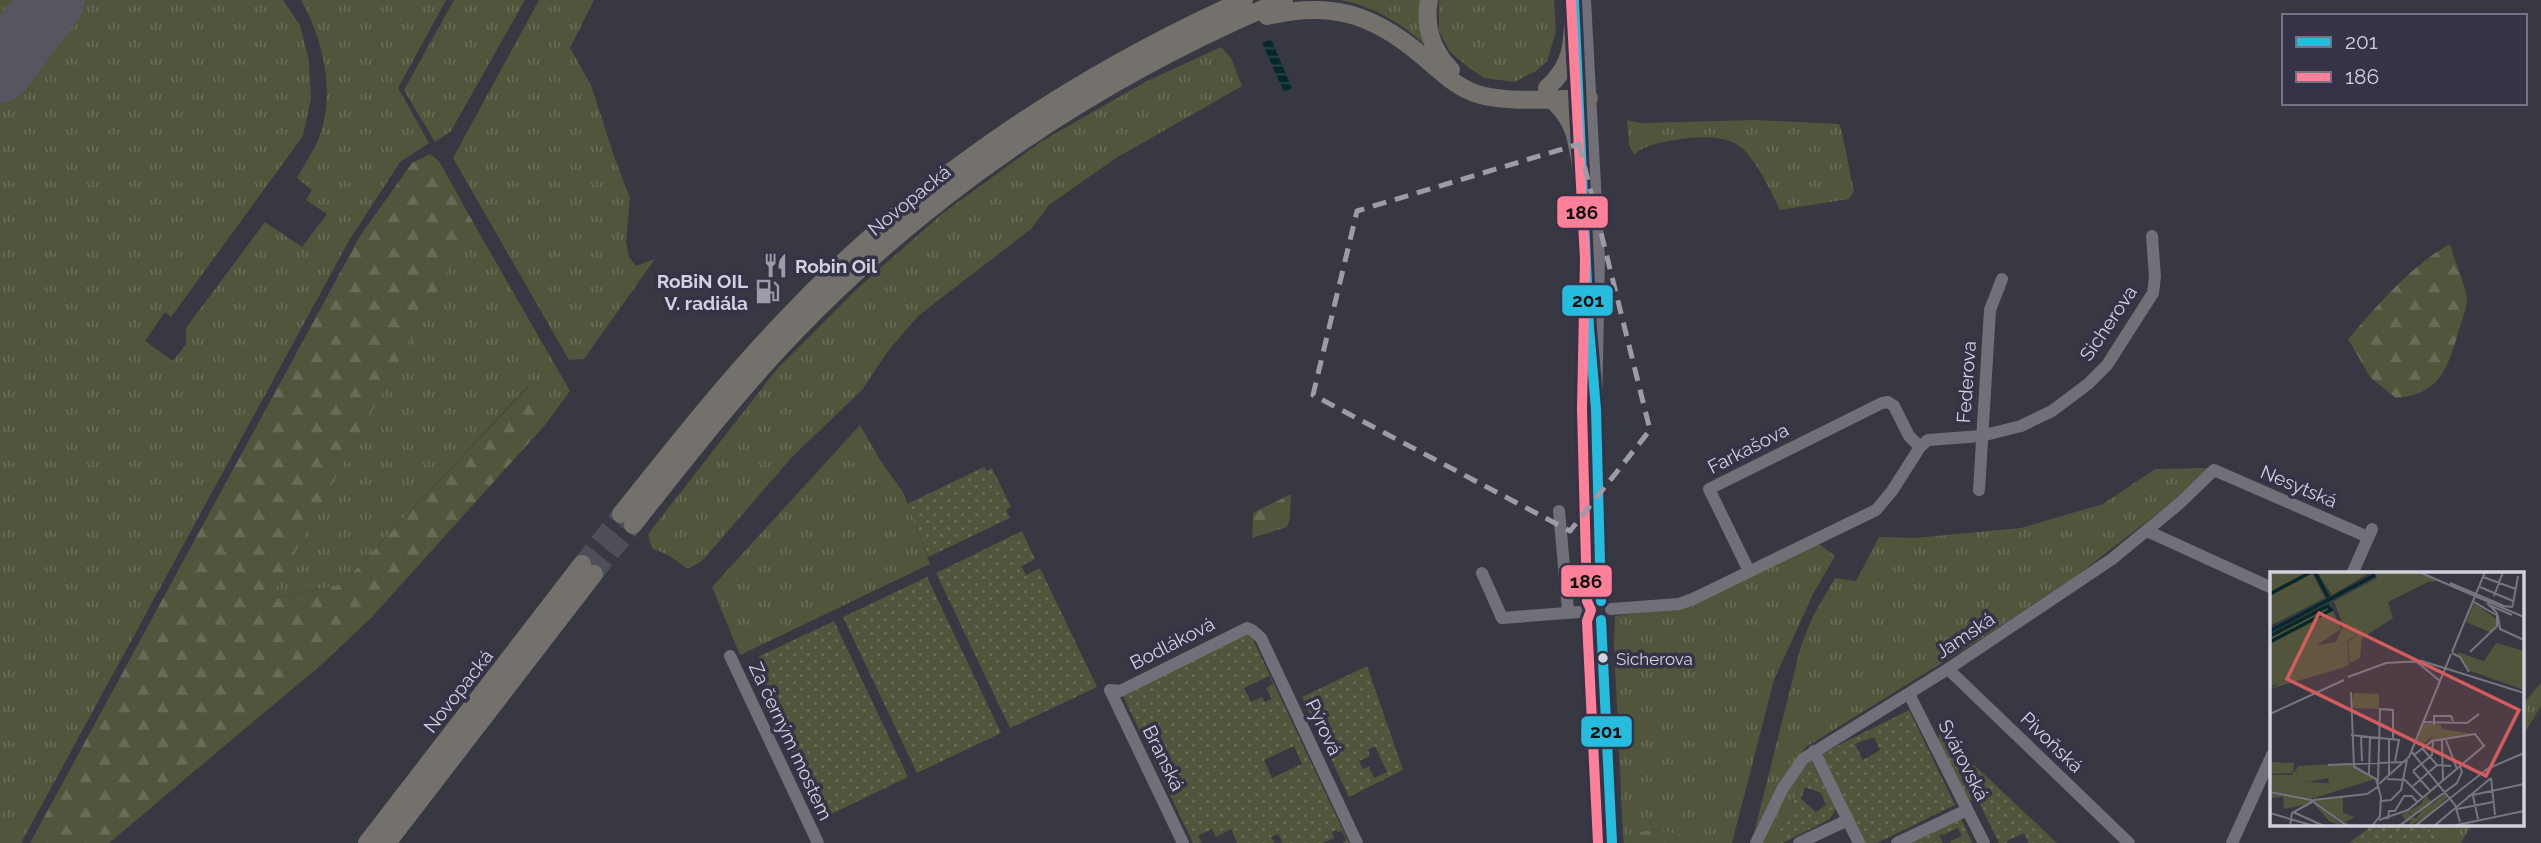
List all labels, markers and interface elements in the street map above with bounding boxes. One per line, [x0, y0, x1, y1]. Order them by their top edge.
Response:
legend [2282, 14, 2527, 105]
text: 201 [2345, 29, 2378, 54]
text: 186 [2345, 64, 2379, 89]
street label: Novopacká [863, 160, 955, 240]
line badge: 186 [1556, 195, 1609, 229]
text: 186 [1566, 201, 1598, 223]
restaurant icon: Robin Oil [761, 252, 789, 280]
place label: Robin Oil [795, 255, 878, 277]
place label: RoBiN OIL V. radiála [657, 270, 748, 314]
fuel station icon: RoBiN OIL V. radiála [754, 278, 782, 306]
street label: Sicherova [2075, 281, 2141, 365]
line badge: 201 [1561, 284, 1614, 317]
text: 201 [1572, 289, 1604, 311]
street label: Federova [1952, 340, 1980, 424]
street label: Farkašova [1704, 418, 1792, 478]
street label: Nesytská [2257, 460, 2341, 512]
line badge: 186 [1560, 564, 1613, 598]
text: 186 [1570, 570, 1602, 592]
inset map [2270, 572, 2524, 826]
street label: Jamská [1931, 607, 1999, 663]
street label: Bodláková [1126, 612, 1218, 674]
street label: Novopacká [419, 645, 497, 737]
place label: Sicherova [1616, 649, 1693, 669]
marker: Sicherova [1596, 651, 1610, 665]
street label: Za černým mostem [745, 659, 837, 823]
street label: Pýrová [1301, 695, 1347, 759]
street label: Pivoňská [2016, 707, 2088, 777]
line badge: 201 [1580, 715, 1633, 748]
street label: Svárovská [1934, 716, 1994, 804]
text: 201 [1590, 720, 1622, 742]
street label: Branská [1139, 722, 1189, 794]

